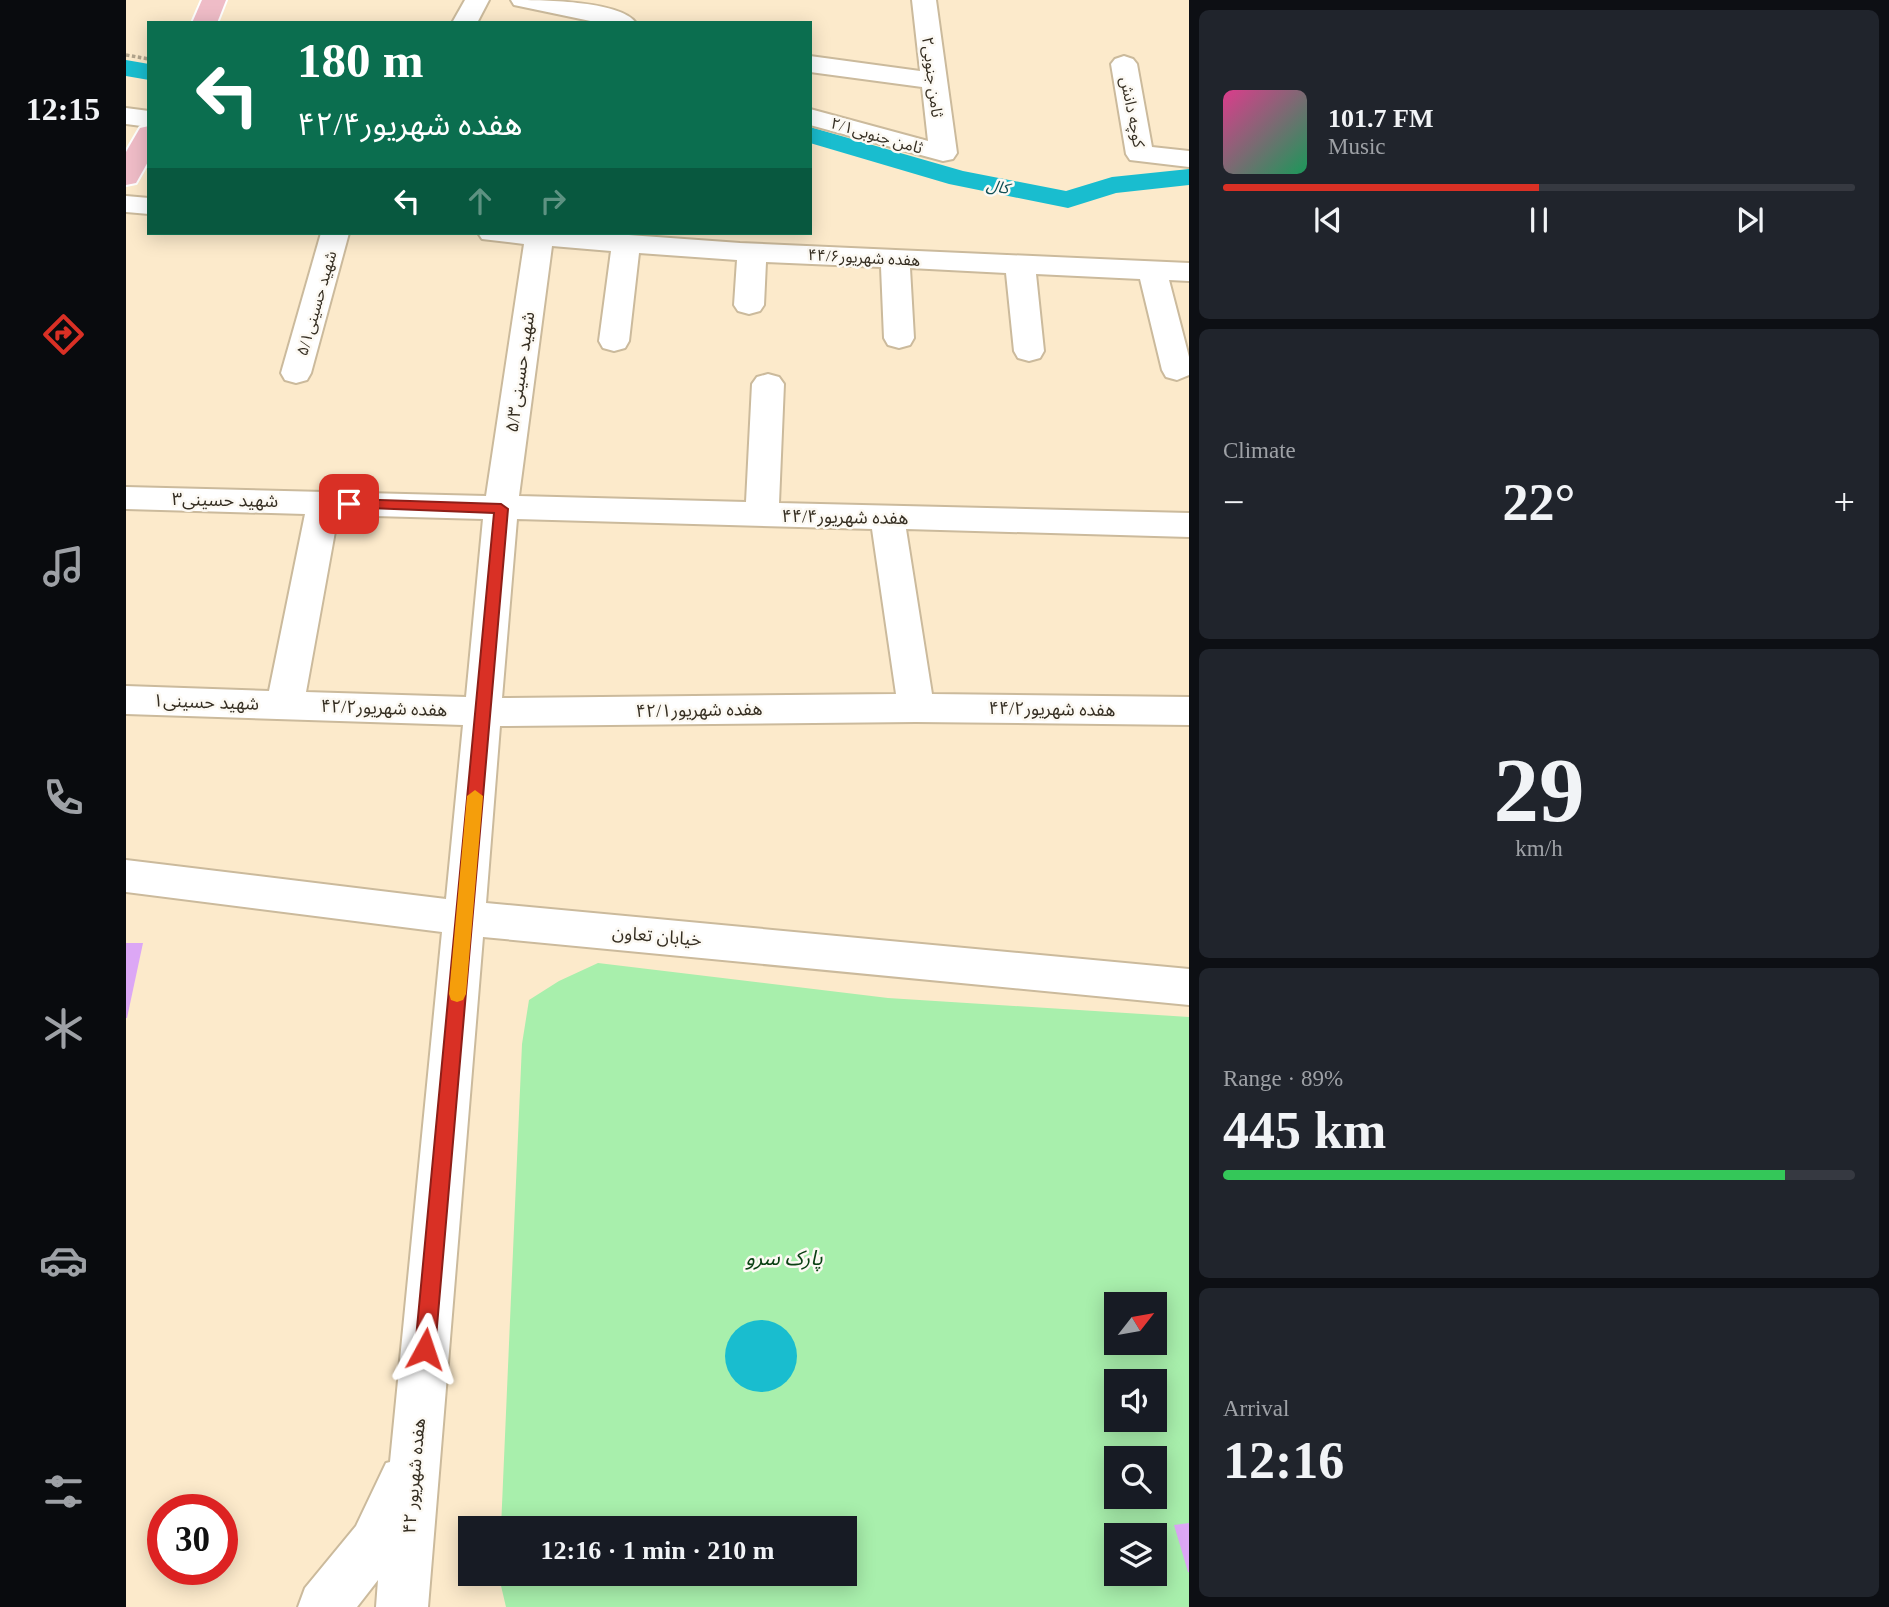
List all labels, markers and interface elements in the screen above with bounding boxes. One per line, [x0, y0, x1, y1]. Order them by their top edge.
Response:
text: 180 m [297, 33, 424, 88]
street label: ثامن جنوبی۲ [918, 36, 946, 119]
icon: left [182, 49, 273, 140]
street label: کوچه دانش [1115, 75, 1148, 150]
text: 12:15 [26, 91, 100, 127]
text: 101.7 FM [1328, 104, 1433, 133]
text: هفده شهریور۴۲/۴ [297, 106, 522, 142]
street label: ثامن جنوبی۲/۱ [829, 114, 925, 158]
text: Music [1328, 134, 1386, 159]
water label: کال [985, 176, 1014, 199]
icon: left [388, 182, 426, 220]
icon: ahead [461, 182, 499, 220]
icon: right [534, 182, 572, 220]
icon: previous [1309, 201, 1347, 239]
icon: pause [1520, 201, 1558, 239]
icon: next [1731, 201, 1769, 239]
street label: هفده شهریور۴۴/۶ [807, 246, 921, 270]
street label: شهید حسینی۵/۱ [293, 249, 341, 358]
icon: directions [39, 310, 88, 359]
street label: شهید حسینی۵/۳ [502, 310, 539, 434]
text: Climate [1223, 438, 1296, 463]
pin [319, 474, 379, 534]
text: 22° [1503, 474, 1575, 531]
text: − [1223, 481, 1244, 523]
text: + [1834, 481, 1855, 523]
icon: arrive [330, 485, 368, 523]
street label: شهید حسینی۳ [172, 489, 278, 512]
street label: هفده شهریور۴۴/۴ [781, 506, 909, 529]
icon: music [39, 542, 88, 591]
street label: شهید حسینی۱ [152, 690, 260, 715]
street label: هفده شهریور۴۲/۲ [320, 696, 448, 721]
street label: هفده شهریور۴۴/۲ [988, 698, 1116, 721]
street label: هفده شهریور۴۲/۱ [635, 699, 763, 722]
text: 29 [1494, 740, 1585, 841]
icon: phone [39, 773, 88, 822]
text: km/h [1515, 836, 1563, 861]
street label: خیابان تعاون [611, 922, 703, 951]
icon: climate [39, 1004, 88, 1053]
text: Range · 89% [1223, 1066, 1343, 1091]
text: 445 km [1223, 1102, 1386, 1159]
icon: car [39, 1236, 88, 1285]
park label: پارک سرو [745, 1246, 823, 1272]
north arrow [1104, 1292, 1167, 1354]
map controls [1104, 1292, 1167, 1586]
position arrow [388, 1312, 462, 1386]
button: sound [1104, 1369, 1167, 1432]
text: Arrival [1223, 1396, 1289, 1421]
street label: هفده شهریور ۴۲ [399, 1417, 430, 1535]
text: 12:16 [1223, 1432, 1344, 1489]
button: search [1104, 1446, 1167, 1509]
icon: filters [39, 1467, 88, 1516]
speed limit sign: 30 [147, 1494, 238, 1585]
button: layers [1104, 1523, 1167, 1586]
text: 12:16 · 1 min · 210 m [541, 1536, 775, 1565]

